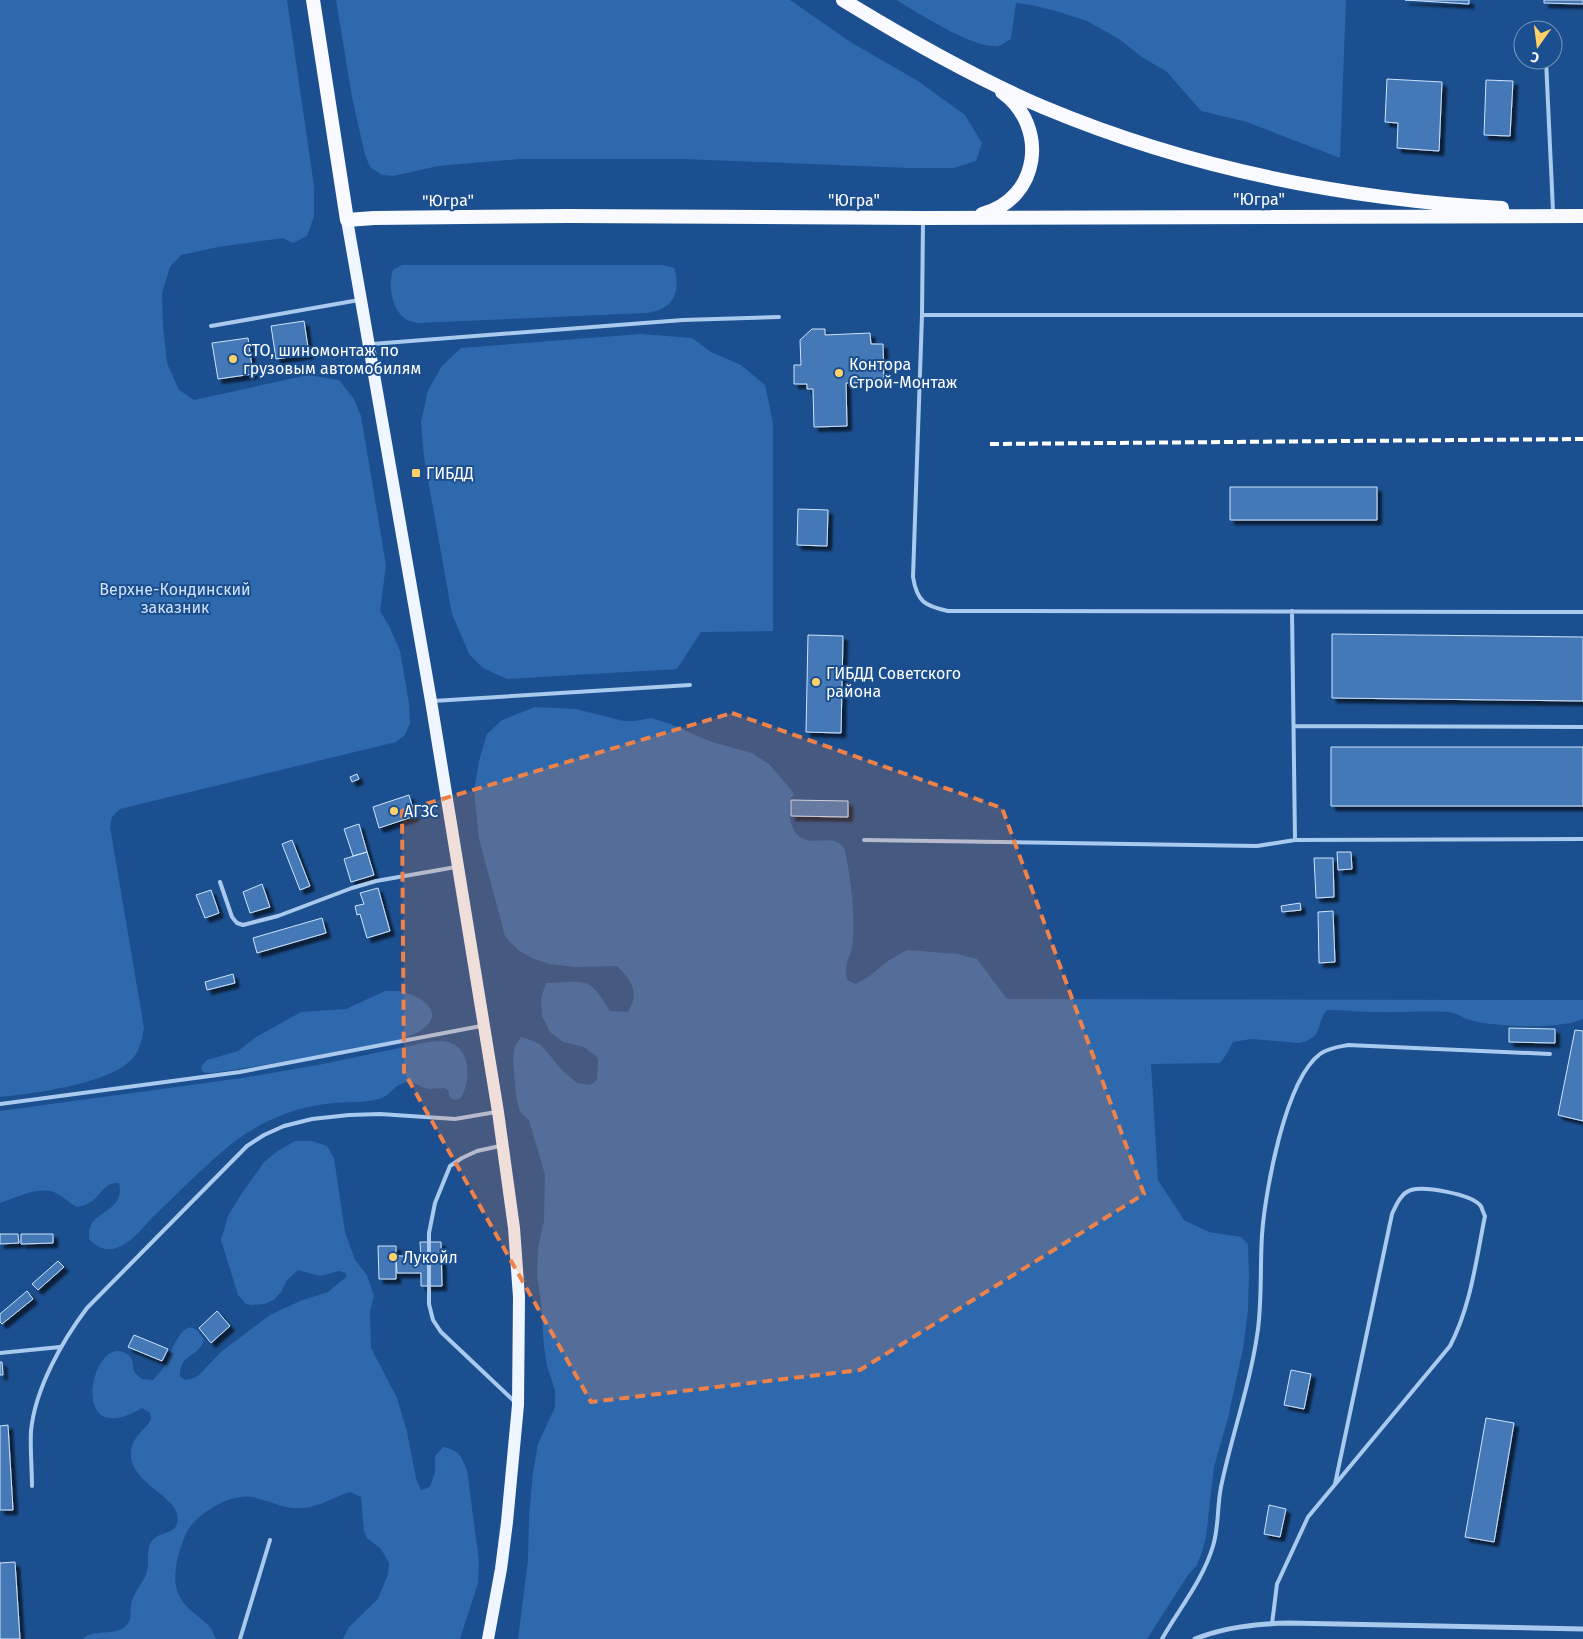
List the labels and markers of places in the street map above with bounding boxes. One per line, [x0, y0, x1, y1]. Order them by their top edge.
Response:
place label: СТО, шиномонтаж по грузовым автомобилям [243, 341, 421, 378]
marker: СТО, шиномонтаж по грузовым автомобилям [227, 353, 239, 365]
place label: Контора Строй-Монтаж [849, 355, 958, 392]
marker: Контора Строй-Монтаж [833, 367, 845, 379]
place label: ГИБДД [426, 464, 474, 483]
marker: ГИБДД [410, 467, 422, 479]
place label: ГИБДД Советского района [826, 664, 961, 701]
marker: ГИБДД Советского района [810, 676, 822, 688]
place label: АГЗС [404, 802, 438, 821]
marker: АГЗС [388, 805, 400, 817]
place label: Лукойл [403, 1248, 458, 1267]
marker: Лукойл [387, 1251, 399, 1263]

